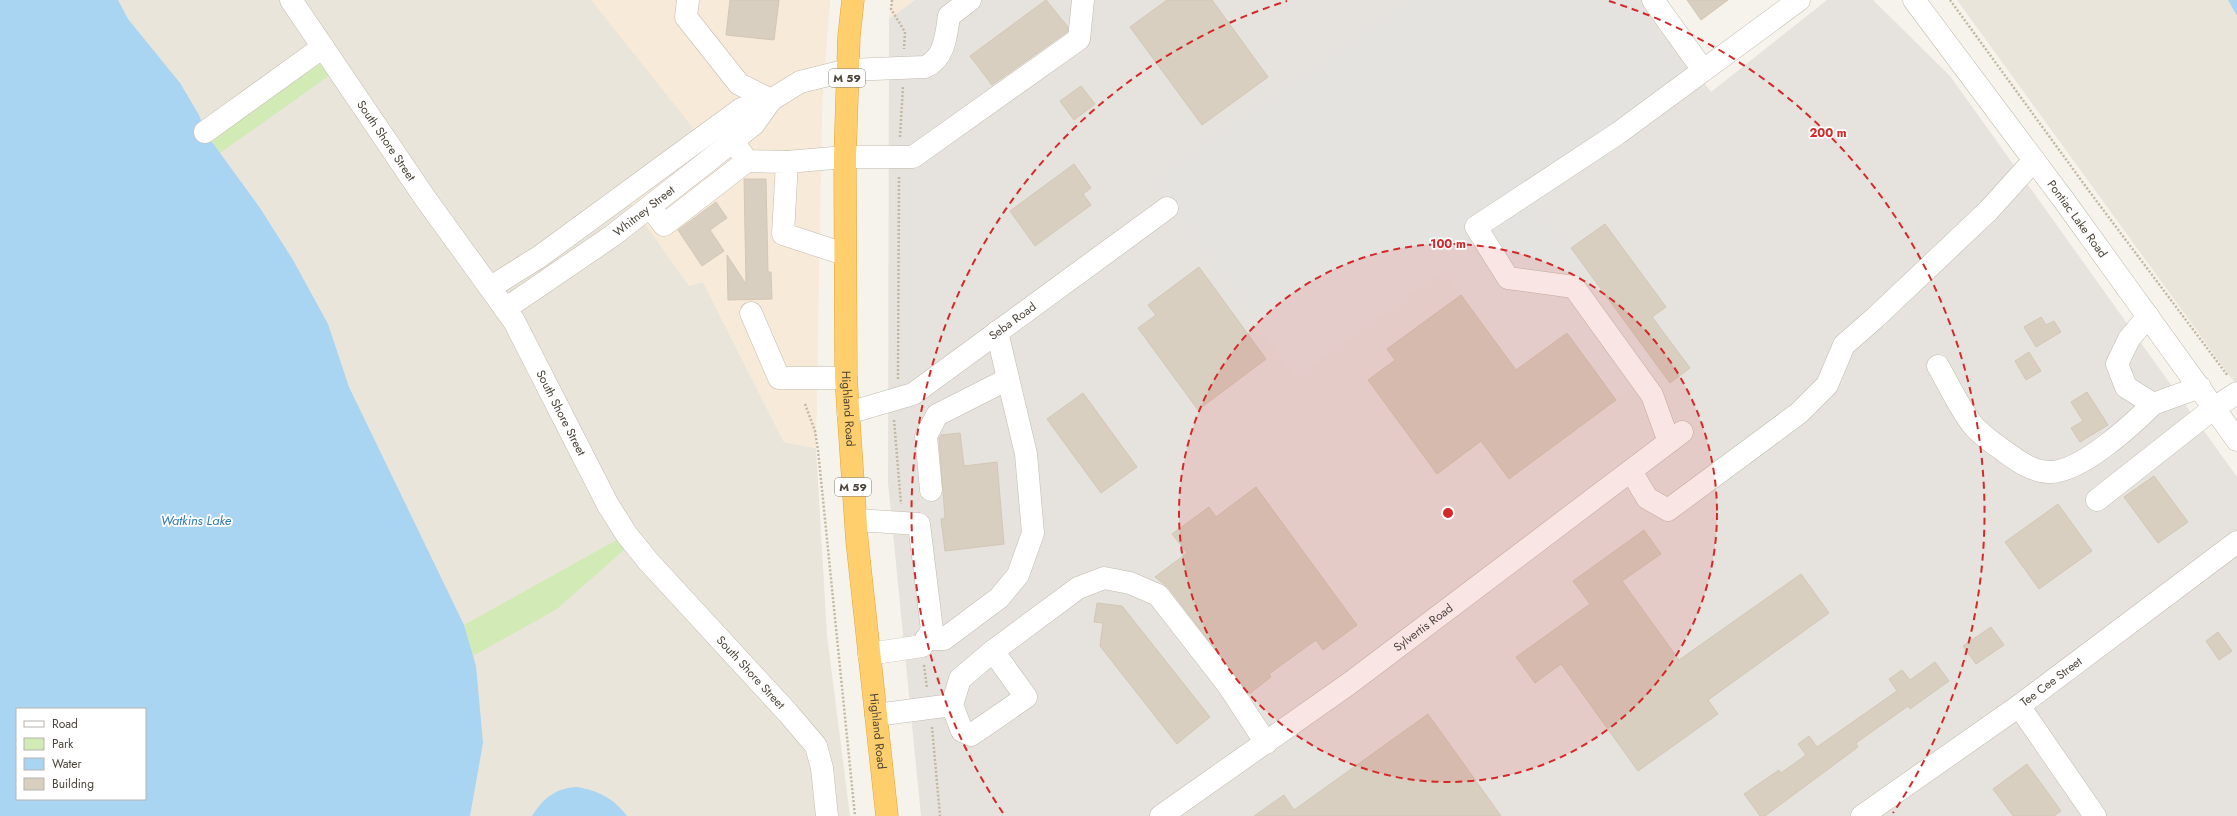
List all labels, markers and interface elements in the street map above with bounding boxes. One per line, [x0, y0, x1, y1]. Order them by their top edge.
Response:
road number: M 59 [829, 69, 865, 87]
street label: South Shore Street [352, 97, 420, 185]
text: 200 m [1809, 124, 1847, 142]
street label: Pontiac Lake Road [2043, 176, 2112, 261]
street label: Whitney Street [609, 181, 679, 241]
text: 100 m [1430, 235, 1466, 253]
street label: Seba Road [985, 298, 1040, 345]
street label: South Shore Street [531, 367, 590, 459]
street label: Highland Road [837, 371, 860, 447]
road number: M 59 [835, 478, 871, 496]
centre of rings [1441, 506, 1455, 520]
water label: Watkins Lake [161, 511, 232, 530]
street label: Sylvertis Road [1390, 599, 1457, 656]
street label: South Shore Street [712, 632, 789, 713]
street label: Tee Cee Street [2017, 652, 2086, 711]
street label: Highland Road [865, 692, 891, 770]
legend [16, 708, 146, 800]
text: Road [52, 715, 78, 733]
text: Park [52, 735, 74, 753]
text: Water [52, 755, 83, 773]
text: Building [52, 775, 94, 793]

